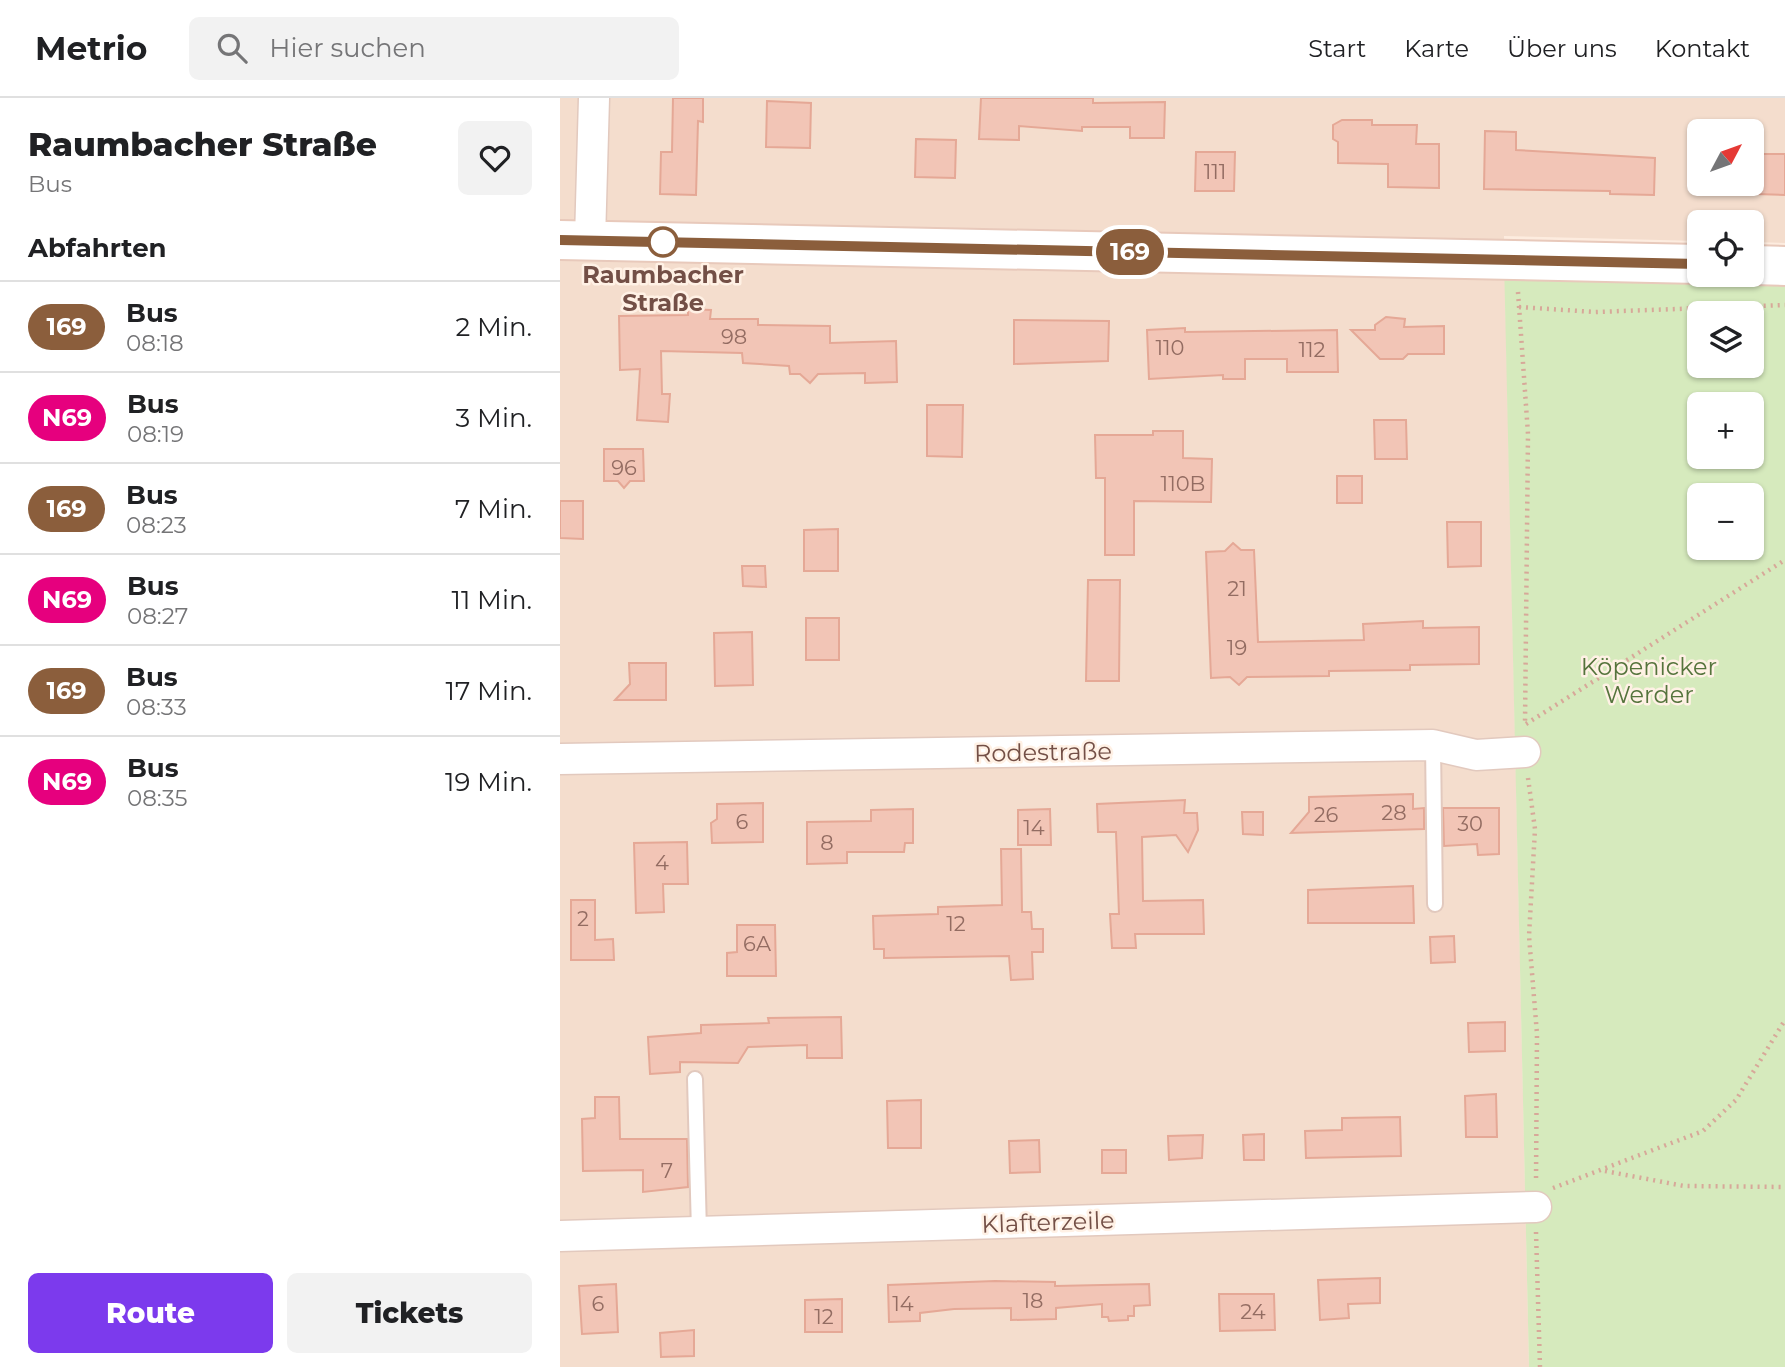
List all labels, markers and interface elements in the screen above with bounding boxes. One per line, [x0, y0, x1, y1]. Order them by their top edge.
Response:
search box [189, 17, 679, 80]
text: Metrio [35, 28, 147, 68]
icon: search [213, 29, 251, 67]
text: Hier suchen [269, 32, 426, 64]
text: Start [1308, 34, 1366, 63]
text: Karte [1404, 34, 1469, 63]
text: Über uns [1507, 34, 1617, 63]
text: Kontakt [1655, 34, 1750, 63]
north arrow [1687, 119, 1764, 196]
map controls [1687, 119, 1764, 560]
button: heart [458, 121, 532, 195]
text: Raumbacher Straße [28, 124, 377, 164]
house number: 111 [1204, 159, 1226, 184]
text: Bus [28, 170, 72, 198]
button: locate [1687, 210, 1764, 287]
marker: Raumbacher Straße [648, 227, 678, 257]
line badge: 169 [1090, 229, 1170, 275]
text: Abfahrten [28, 232, 167, 264]
text: 169 [1110, 237, 1150, 266]
place label: Raumbacher Straße [582, 260, 744, 317]
text: Bus [126, 297, 178, 329]
button: layers [1687, 301, 1764, 378]
text: 2 Min. [456, 311, 532, 343]
text: 169 [47, 312, 86, 341]
house number: 98 [721, 324, 747, 349]
text: 08:18 [126, 329, 184, 357]
house number: 110 [1155, 335, 1185, 360]
house number: 112 [1298, 337, 1326, 362]
text: Bus [127, 388, 179, 420]
button: + [1687, 392, 1764, 469]
text: 3 Min. [456, 402, 532, 434]
text: N69 [42, 403, 92, 432]
text: 08:19 [127, 420, 184, 448]
house number: 96 [611, 455, 637, 480]
house number: 110B [1161, 471, 1205, 496]
text: Bus [126, 479, 178, 511]
button: − [1687, 483, 1764, 560]
text: 7 Min. [455, 493, 532, 525]
text: 169 [47, 494, 86, 523]
text: 08:23 [126, 511, 187, 539]
text: Bus [127, 570, 179, 602]
house number: 21 [1227, 576, 1247, 601]
text: 11 Min. [452, 584, 532, 616]
text: N69 [42, 585, 92, 614]
text: 08:27 [127, 602, 188, 630]
house number: 19 [1227, 635, 1247, 660]
park label: Köpenicker Werder [1581, 652, 1717, 709]
text: Bus [126, 661, 178, 693]
text: 17 Min. [446, 675, 532, 707]
text: 169 [47, 676, 86, 705]
text: 08:33 [126, 693, 187, 721]
street label: Rodestraße [974, 736, 1112, 768]
text: Bus [127, 752, 179, 784]
text: 19 Min. [445, 766, 532, 798]
text: N69 [42, 767, 92, 796]
text: 08:35 [127, 784, 188, 812]
house number: 28 [1381, 800, 1407, 825]
house number: 26 [1314, 802, 1339, 827]
house number: 6 [736, 809, 749, 834]
house number: 30 [1457, 811, 1483, 836]
house number: 14 [1023, 815, 1045, 840]
house number: 8 [820, 830, 834, 855]
house number: 4 [655, 850, 669, 875]
house number: 2 [577, 906, 589, 931]
house number: 12 [946, 911, 966, 936]
house number: 6A [743, 931, 772, 956]
house number: 7 [661, 1158, 673, 1183]
street label: Klafterzeile [981, 1205, 1115, 1239]
button: Route [28, 1273, 273, 1353]
button: Tickets [287, 1273, 532, 1353]
house number: 18 [1023, 1288, 1043, 1313]
house number: 6 [592, 1291, 605, 1316]
house number: 14 [892, 1291, 914, 1316]
house number: 24 [1240, 1299, 1266, 1324]
house number: 12 [814, 1304, 834, 1329]

